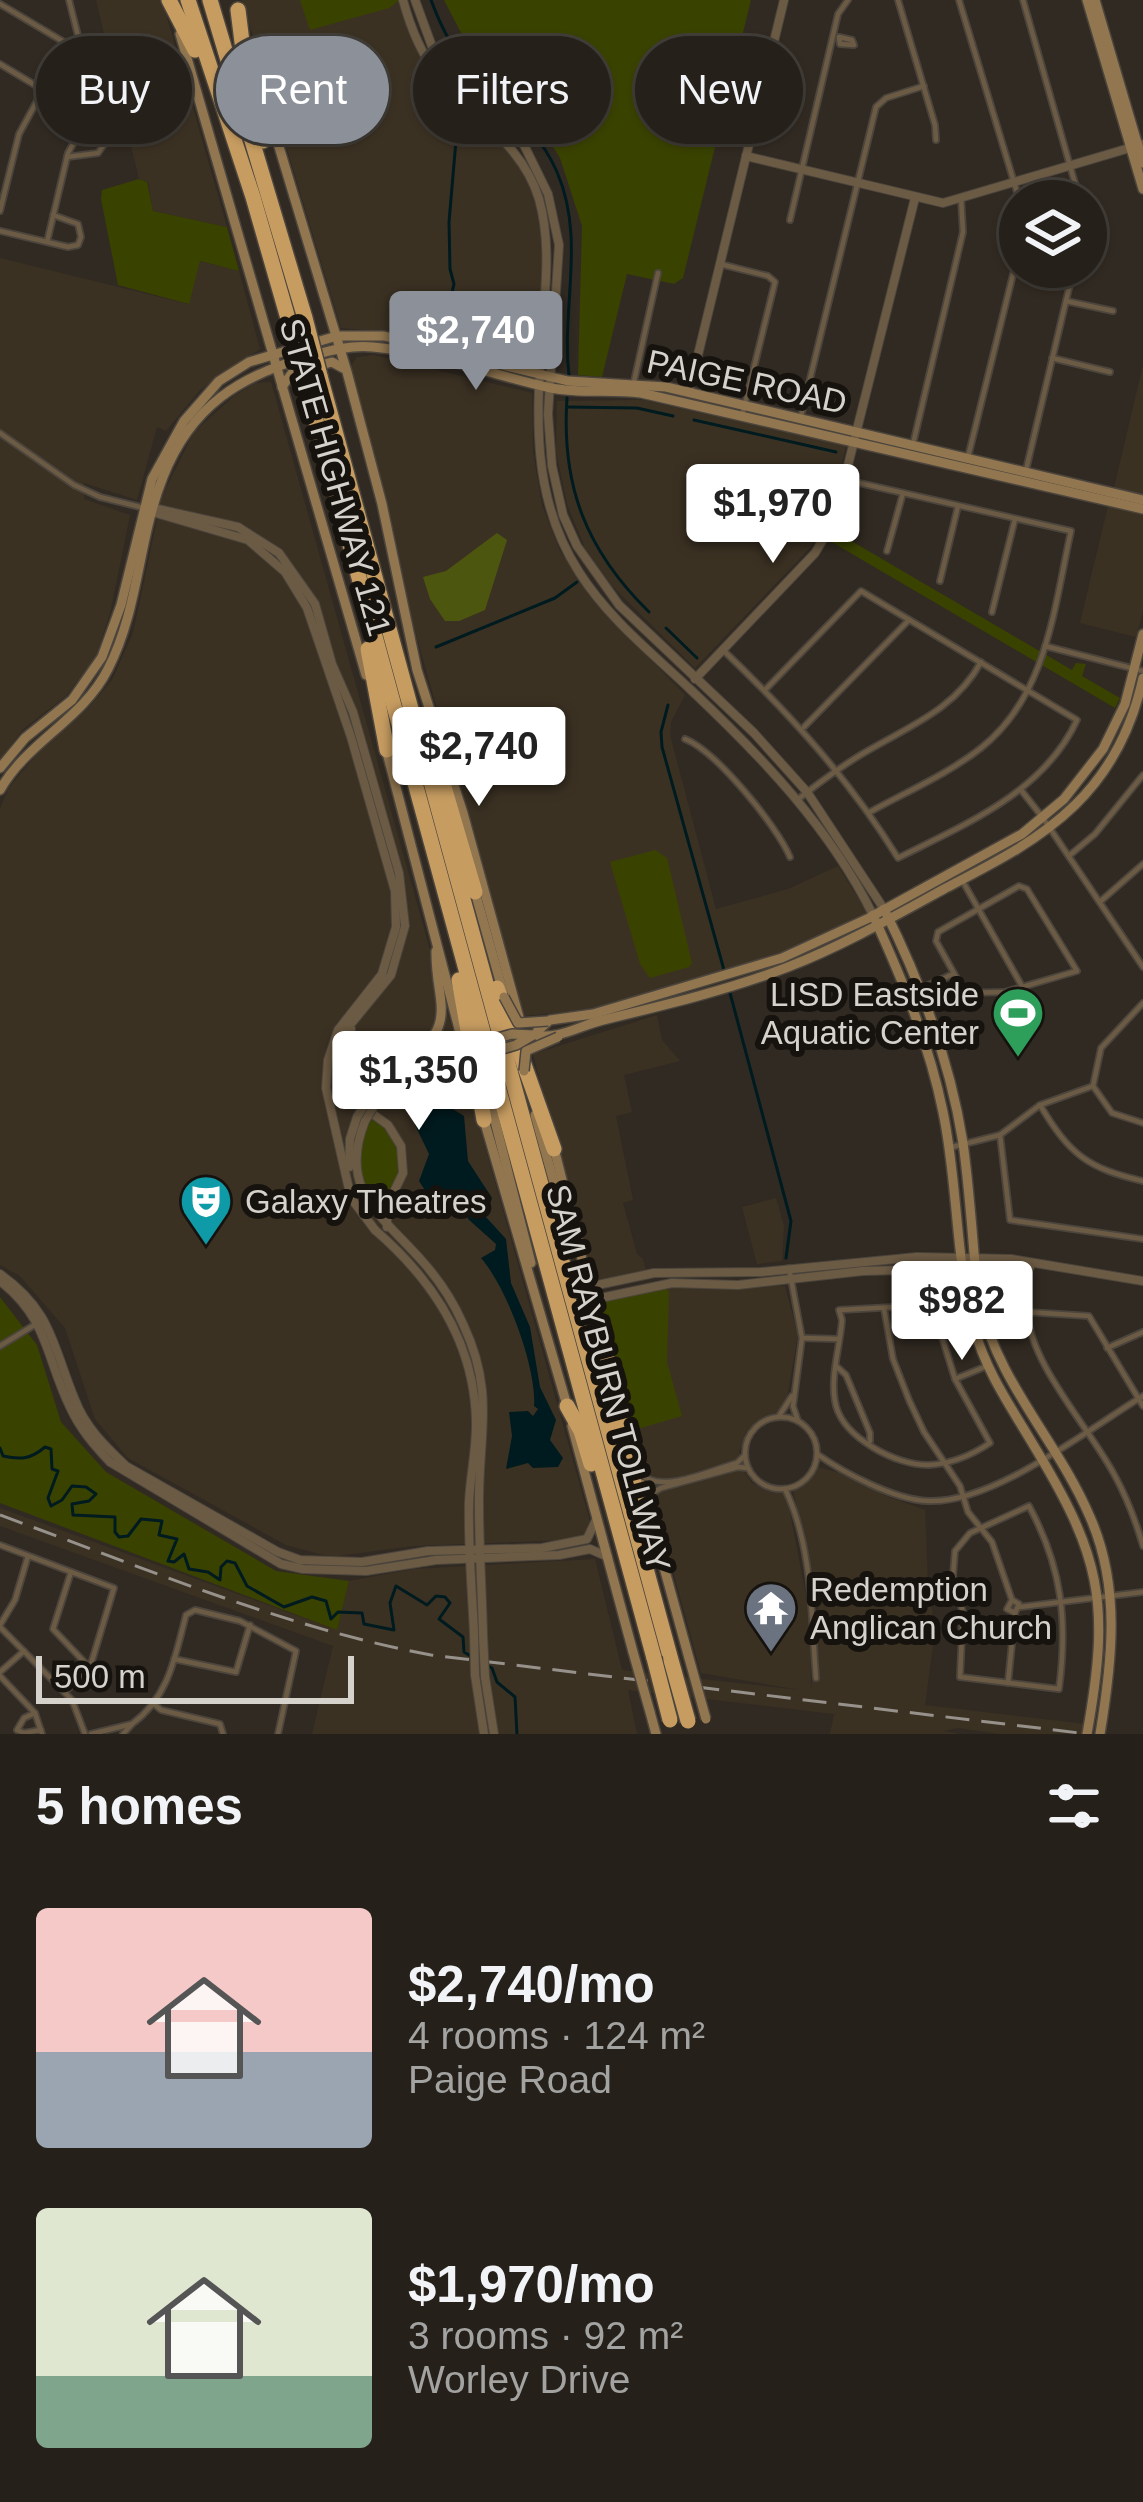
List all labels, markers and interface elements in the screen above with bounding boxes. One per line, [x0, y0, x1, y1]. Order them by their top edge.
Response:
chip: Buy [36, 36, 192, 144]
chip: Rent [216, 36, 389, 144]
chip: Filters [413, 36, 611, 144]
chip: New [635, 36, 803, 144]
map controls [999, 180, 1107, 288]
button: layers [999, 180, 1107, 288]
pin: $2,740 [378, 291, 574, 393]
text: $2,740 [416, 308, 536, 351]
street label: STATE HIGHWAY 121 [272, 314, 399, 640]
street label: PAIGE ROAD [644, 342, 850, 421]
pin: $1,970 [675, 464, 871, 566]
text: $1,970 [713, 481, 833, 524]
pin: $2,740 [381, 707, 577, 809]
text: $2,740 [419, 724, 539, 767]
place label: LISD Eastside Aquatic Center [761, 976, 979, 1051]
sports icon: LISD Eastside Aquatic Center [990, 985, 1046, 1059]
pin: $1,350 [321, 1031, 517, 1133]
text: $1,350 [359, 1048, 479, 1091]
theatre icon: Galaxy Theatres [178, 1173, 234, 1247]
street label: SAM RAYBURN TOLLWAY [539, 1181, 678, 1576]
place label: Galaxy Theatres [245, 1183, 487, 1220]
pin: $982 [891, 1261, 1033, 1363]
text: $982 [919, 1278, 1005, 1321]
place label: Redemption Anglican Church [810, 1571, 1052, 1646]
temple icon: Redemption Anglican Church [743, 1580, 799, 1654]
scale bar [36, 1650, 354, 1703]
text: 500 m [54, 1658, 146, 1695]
icon: filters [1041, 1773, 1107, 1839]
text: 5 homes [36, 1778, 243, 1835]
icon: home [132, 1956, 276, 2100]
text: $2,740/mo [408, 1956, 655, 2013]
text: 4 rooms · 124 m² [408, 2014, 705, 2057]
text: Paige Road [408, 2058, 612, 2101]
icon: home [132, 2256, 276, 2400]
text: $1,970/mo [408, 2256, 655, 2313]
text: 3 rooms · 92 m² [408, 2314, 683, 2357]
text: Worley Drive [408, 2358, 630, 2401]

